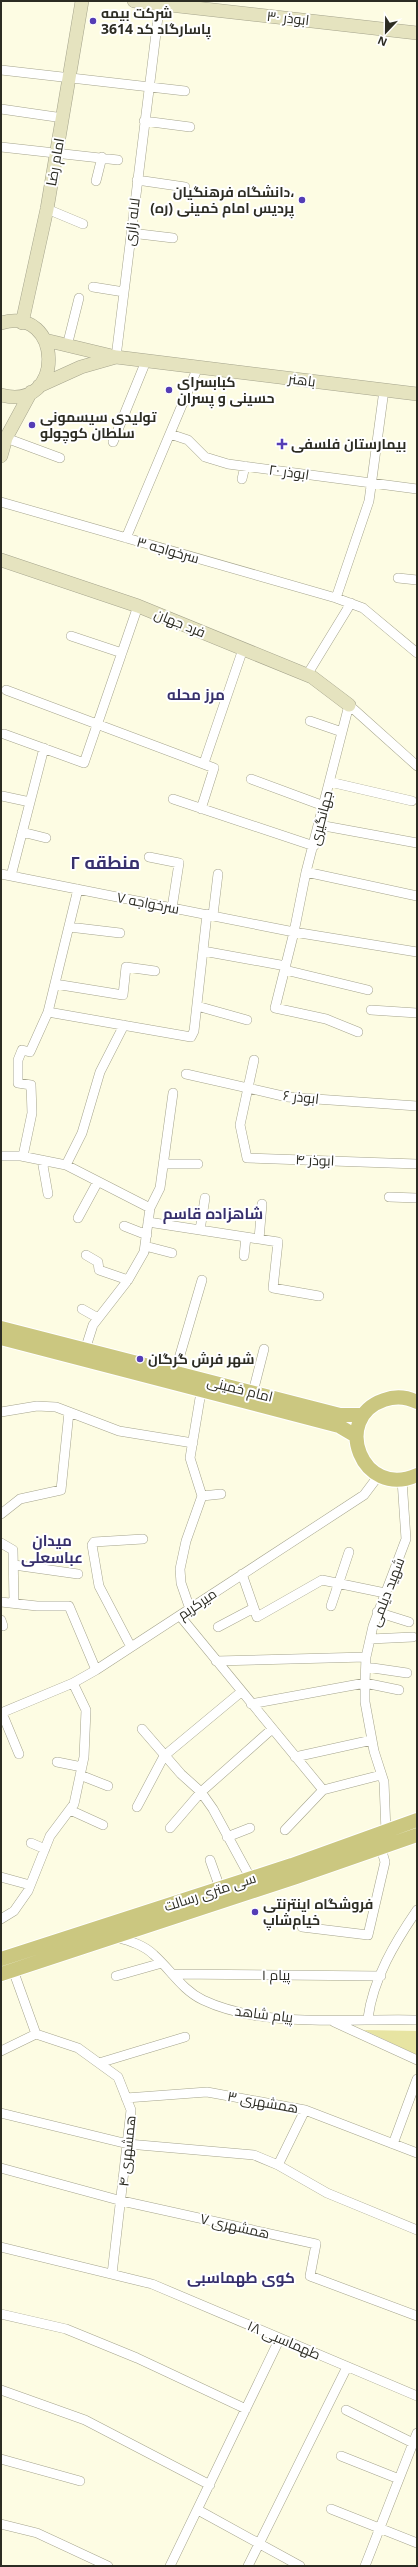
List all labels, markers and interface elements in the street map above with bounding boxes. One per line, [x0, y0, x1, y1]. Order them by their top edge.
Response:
place label: شرکت بیمه پاسارگاد کد 3614 [101, 3, 211, 40]
street label: ابوذر ۳۰ [266, 6, 310, 29]
north arrow [366, 12, 406, 52]
marker: شرکت بیمه پاسارگاد کد 3614 [88, 16, 98, 26]
text: N [375, 33, 389, 50]
street label: امام رضا [41, 136, 69, 188]
place label: دانشگاه فرهنگیان، پردیس امام خمینی (ره) [150, 182, 295, 219]
marker: دانشگاه فرهنگیان، پردیس امام خمینی (ره) [297, 195, 307, 205]
street label: لاله زاری [119, 197, 144, 247]
street label: باهنر [286, 368, 317, 391]
place label: کبابسرای حسینی و پسران [177, 372, 275, 409]
marker: کبابسرای حسینی و پسران [164, 385, 174, 395]
place label: تولیدی سیسمونی سلطان کوچولو [40, 407, 157, 444]
marker: تولیدی سیسمونی سلطان کوچولو [27, 420, 37, 430]
place label: بیمارستان فلسفی [291, 434, 406, 453]
marker: بیمارستان فلسفی [276, 438, 288, 450]
street label: ابوذر ۲۰ [268, 459, 310, 484]
street label: سرخواجه ۳ [135, 532, 202, 567]
street label: فرد جهان [152, 604, 209, 641]
district label: مرز محله [167, 684, 225, 704]
street label: جهانگیری [305, 789, 336, 847]
district label: منطقه ۲ [70, 850, 140, 874]
street label: سرخواجه ۷ [115, 887, 181, 918]
street label: ابوذر ۶ [282, 1085, 320, 1108]
street label: ابوذر ۴ [295, 1149, 335, 1170]
district label: شاهزاده قاسم [163, 1203, 263, 1224]
place label: شهر فرش گرگان [148, 1349, 254, 1368]
marker: شهر فرش گرگان [135, 1354, 145, 1364]
street label: امام خمینی [205, 1371, 275, 1407]
district label: میدان عباسعلی [21, 1530, 83, 1567]
street label: شهید دیلمی [365, 1554, 408, 1629]
street label: میرکریم [173, 1584, 221, 1624]
street label: سی متری رسالت [161, 1868, 258, 1915]
place label: فروشگاه اینترنتی خیام‌شاپ [263, 1894, 373, 1931]
marker: فروشگاه اینترنتی خیام‌شاپ [250, 1907, 260, 1917]
street label: ۱ پیام [262, 1965, 291, 1985]
street label: پیام شاهد [234, 2000, 295, 2028]
street label: ۳ همشهری [226, 2086, 300, 2117]
street label: همشهری ۴ [113, 2114, 140, 2188]
street label: ۷ همشهری [198, 2208, 272, 2243]
district label: کوی طهماسبی [187, 2267, 295, 2287]
street label: ۱۸ طهماسبی [245, 2316, 324, 2364]

